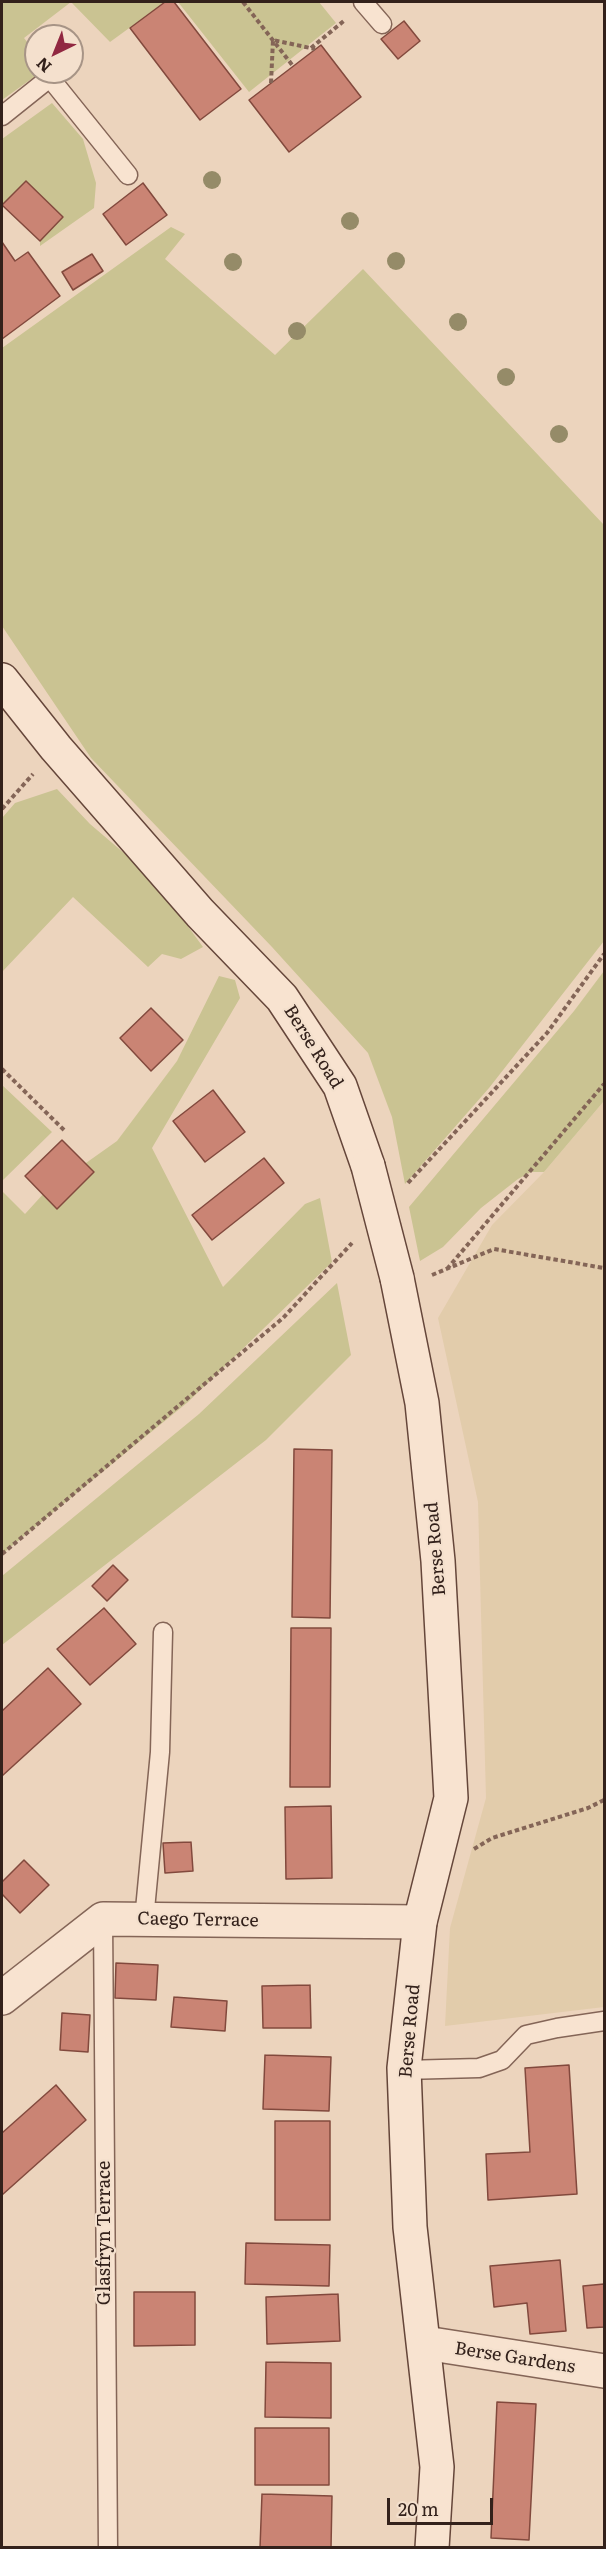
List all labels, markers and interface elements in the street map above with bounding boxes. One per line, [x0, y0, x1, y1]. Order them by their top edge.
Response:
north arrow [24, 24, 84, 84]
text: N [30, 52, 56, 79]
street label: Berse Road [279, 1001, 347, 1093]
street label: Berse Road [421, 1501, 451, 1597]
street label: Caego Terrace [137, 1908, 259, 1932]
street label: Berse Road [395, 1983, 425, 2079]
street label: Glasfryn Terrace [94, 2161, 116, 2305]
street label: Berse Gardens [453, 2338, 577, 2378]
scale bar [390, 2486, 496, 2524]
text: 20 m [398, 2495, 439, 2522]

